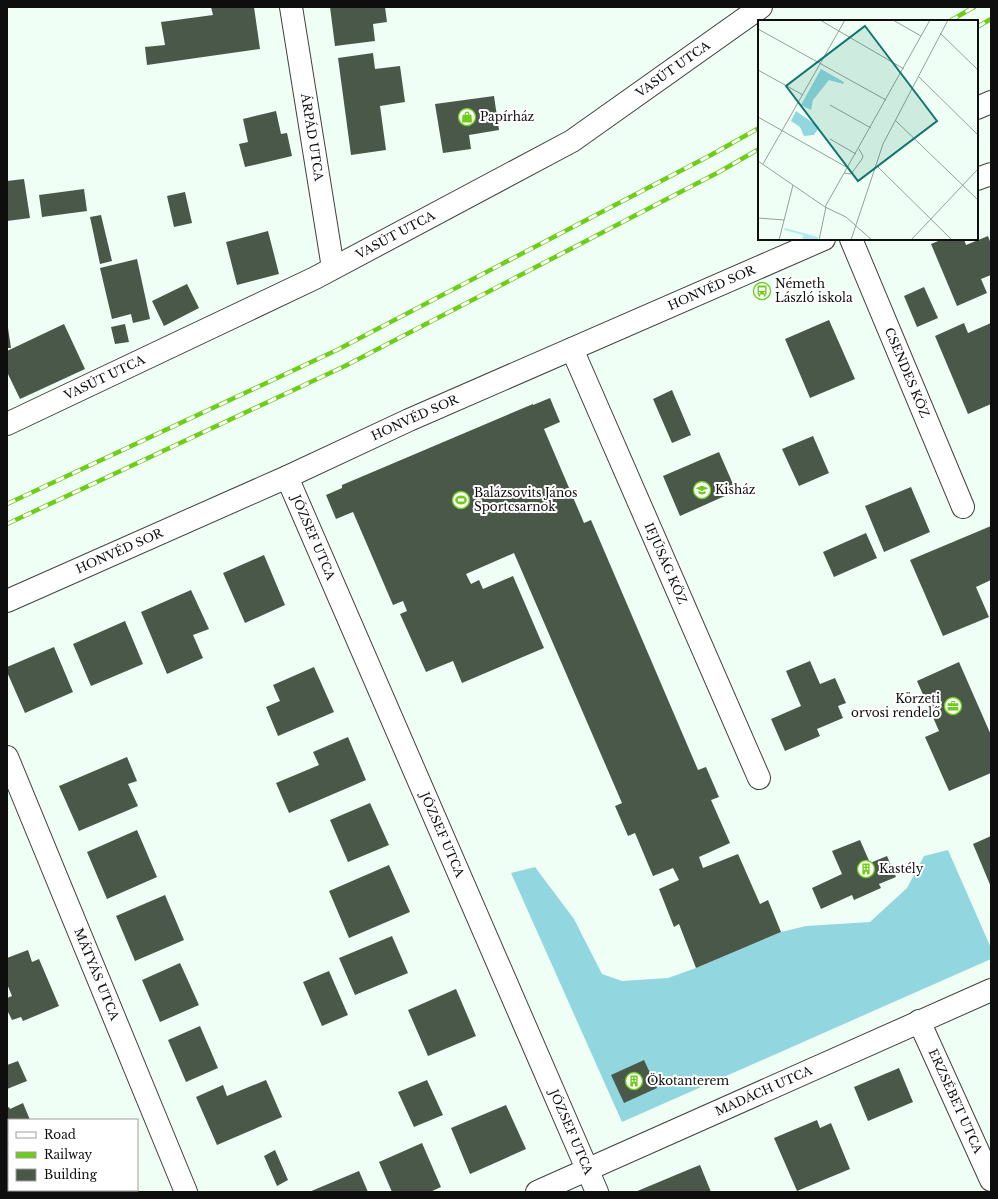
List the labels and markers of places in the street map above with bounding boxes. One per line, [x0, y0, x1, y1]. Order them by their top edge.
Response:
shop icon: Papírház [457, 107, 477, 127]
place label: Papírház [480, 109, 535, 124]
place label: Németh László iskola [775, 276, 853, 305]
bus stop icon: Németh László iskola [752, 281, 772, 301]
school or university icon: Kisház [692, 480, 712, 500]
place label: Kisház [715, 482, 756, 497]
place label: Balázsovits János Sportcsarnok [474, 485, 578, 514]
sports icon: Balázsovits János Sportcsarnok [451, 490, 471, 510]
place label: Körzeti orvosi rendelő [851, 691, 940, 720]
office icon: Körzeti orvosi rendelő [943, 696, 963, 716]
building icon: Kastély [856, 859, 876, 879]
place label: Kastély [879, 861, 924, 876]
building icon: Ökotanterem [624, 1071, 644, 1091]
place label: Ökotanterem [647, 1072, 729, 1088]

